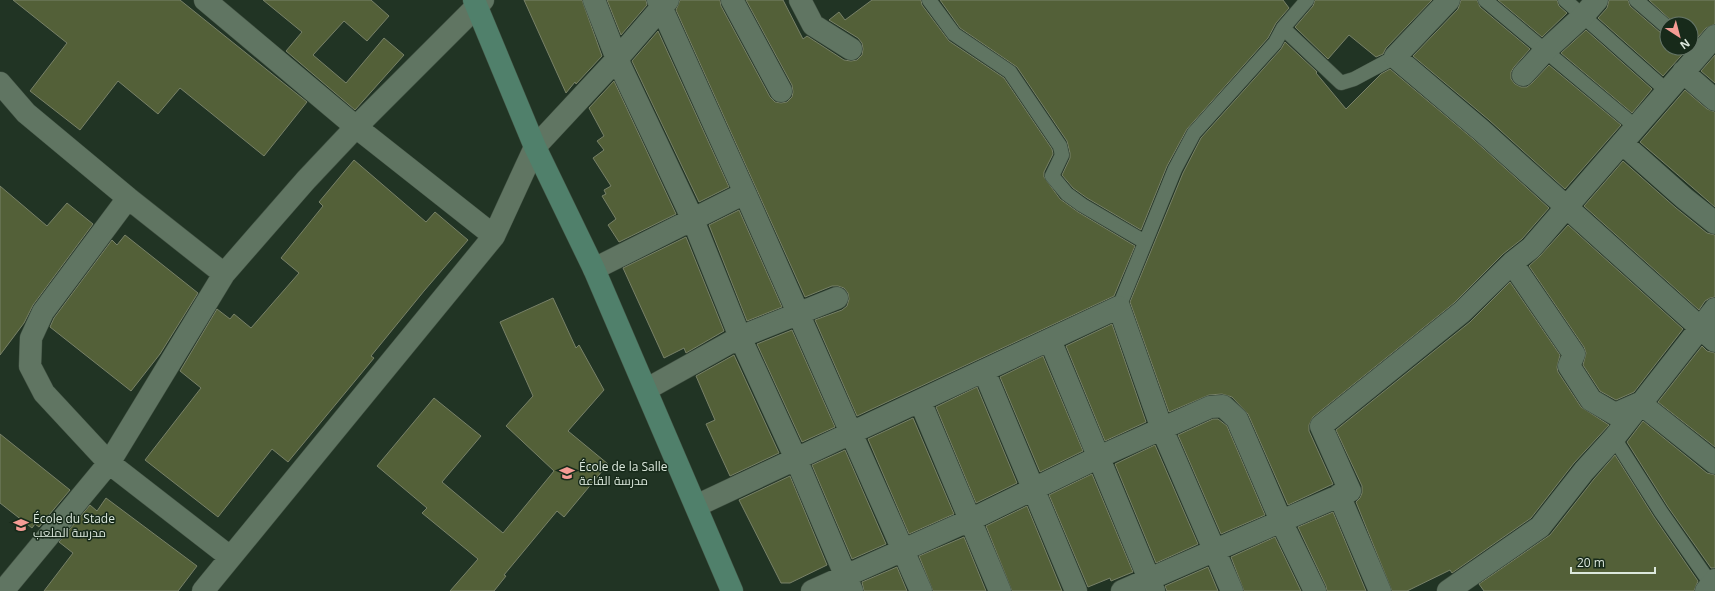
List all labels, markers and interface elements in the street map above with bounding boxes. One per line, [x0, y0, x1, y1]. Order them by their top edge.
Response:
north arrow [1659, 16, 1699, 56]
text: N [1677, 36, 1693, 53]
place label: École de la Salle مدرسة القاعة [579, 458, 668, 489]
school or university icon: École de la Salle مدرسة القاعة [558, 464, 576, 482]
place label: École du Stade مدرسة الملعب [33, 510, 115, 541]
school or university icon: École du Stade مدرسة الملعب [12, 516, 30, 534]
scale bar [1571, 549, 1655, 575]
text: 20 m [1577, 554, 1605, 571]

